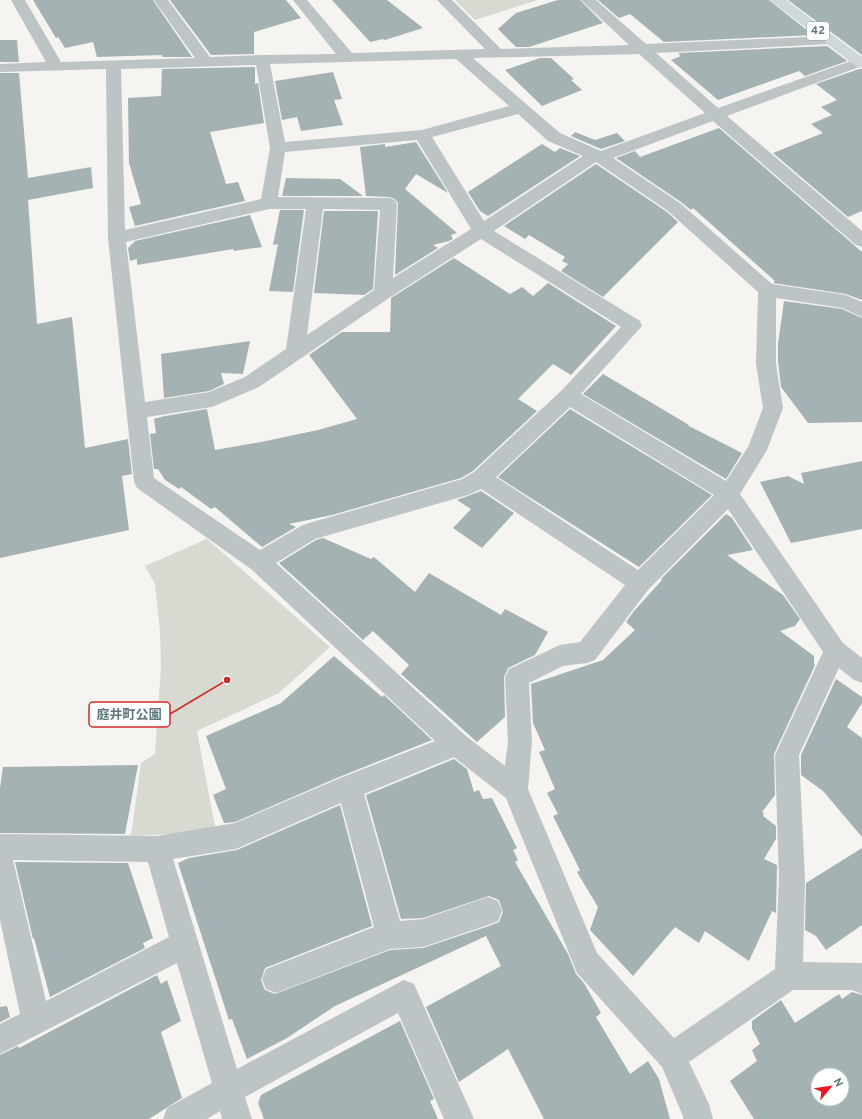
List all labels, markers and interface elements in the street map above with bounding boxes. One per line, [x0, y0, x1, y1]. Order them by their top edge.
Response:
road number: 42 [807, 22, 829, 40]
callout: 庭井町公園 [89, 702, 170, 727]
text: 庭井町公園 [96, 707, 162, 724]
north arrow [810, 1067, 850, 1107]
text: N [830, 1076, 846, 1089]

